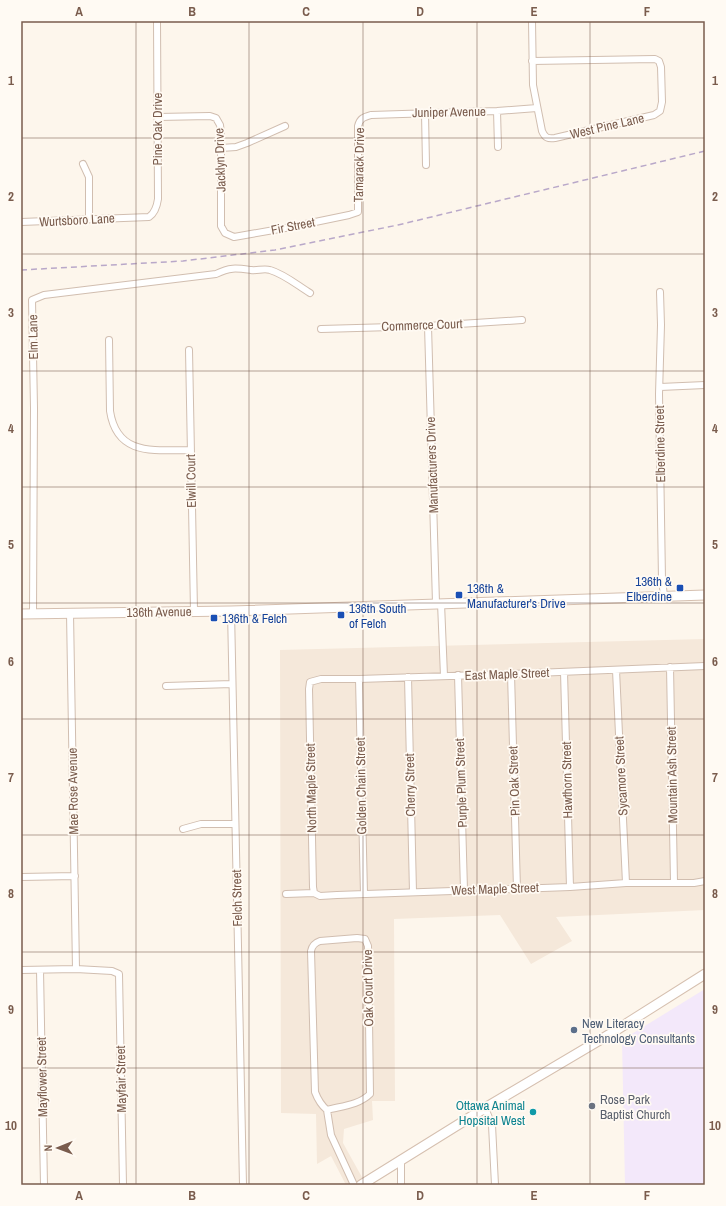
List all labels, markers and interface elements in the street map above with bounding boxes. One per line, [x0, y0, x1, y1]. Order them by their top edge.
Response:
text: A [75, 3, 83, 20]
text: B [188, 3, 196, 20]
text: C [302, 3, 310, 20]
text: D [416, 3, 424, 20]
text: E [530, 3, 538, 20]
text: F [644, 3, 651, 20]
text: 1 [8, 72, 14, 89]
text: 1 [712, 72, 718, 89]
street label: Pine Oak Drive [149, 92, 166, 165]
street label: Juniper Avenue [412, 103, 486, 121]
street label: West Pine Lane [568, 109, 646, 143]
street label: Tamarack Drive [350, 127, 368, 203]
street label: Jacklyn Drive [210, 128, 230, 192]
text: 2 [8, 188, 14, 205]
text: 2 [712, 188, 718, 205]
street label: Wurtsboro Lane [39, 210, 115, 230]
street label: Fir Street [270, 213, 316, 239]
text: 3 [8, 304, 14, 321]
text: 3 [712, 304, 718, 321]
street label: Elm Lane [24, 314, 42, 360]
street label: Commerce Court [381, 315, 463, 335]
street label: Elberdine Street [651, 405, 669, 483]
street label: Manufacturers Drive [422, 416, 442, 514]
text: 4 [8, 420, 14, 437]
text: 4 [712, 420, 718, 437]
street label: Elwill Court [182, 454, 200, 508]
text: 5 [8, 536, 14, 553]
text: 5 [712, 536, 718, 553]
place label: 136th & Elberdine [626, 573, 673, 605]
place label: 136th & Manufacturer's Drive [467, 580, 566, 612]
marker: 136th & Elberdine [675, 583, 685, 593]
marker: 136th & Manufacturer's Drive [454, 590, 464, 600]
place label: 136th South of Felch [349, 600, 407, 632]
street label: 136th Avenue [126, 603, 192, 621]
place label: 136th & Felch [222, 610, 287, 627]
marker: 136th South of Felch [336, 610, 346, 620]
marker: 136th & Felch [209, 613, 219, 623]
text: 6 [8, 653, 14, 670]
text: 6 [712, 653, 718, 670]
street label: East Maple Street [464, 664, 550, 684]
street label: Mountain Ash Street [663, 727, 681, 823]
street label: Sycamore Street [610, 736, 632, 816]
street label: Golden Chain Street [352, 737, 370, 835]
street label: Purple Plum Street [451, 738, 471, 828]
street label: Hawthorn Street [558, 741, 576, 819]
street label: North Maple Street [302, 743, 320, 833]
street label: Pin Oak Street [504, 746, 524, 816]
street label: Mae Rose Avenue [64, 747, 82, 835]
street label: Cherry Street [401, 753, 419, 817]
text: 7 [8, 769, 14, 786]
text: 7 [712, 769, 718, 786]
street label: Felch Street [228, 869, 246, 927]
street label: West Maple Street [451, 879, 539, 899]
text: 8 [8, 885, 14, 902]
text: 8 [712, 885, 718, 902]
street label: Oak Court Drive [359, 949, 377, 1027]
text: 9 [8, 1001, 14, 1018]
text: 9 [712, 1001, 718, 1018]
place label: New Literacy Technology Consultants [582, 1015, 695, 1047]
marker: New Literacy Technology Consultants [569, 1025, 579, 1035]
street label: Mayflower Street [33, 1037, 51, 1117]
street label: Mayfair Street [112, 1045, 130, 1113]
place label: Rose Park Baptist Church [600, 1091, 671, 1123]
place label: Ottawa Animal Hopsital West [456, 1097, 525, 1129]
marker: Rose Park Baptist Church [587, 1101, 597, 1111]
marker: Ottawa Animal Hopsital West [528, 1107, 538, 1117]
text: 10 [5, 1117, 17, 1134]
text: 10 [709, 1117, 721, 1134]
north arrow [38, 1128, 78, 1168]
text: N [41, 1145, 55, 1152]
text: A [75, 1187, 83, 1204]
text: B [188, 1187, 196, 1204]
text: C [302, 1187, 310, 1204]
text: D [416, 1187, 424, 1204]
text: E [530, 1187, 538, 1204]
text: F [644, 1187, 651, 1204]

